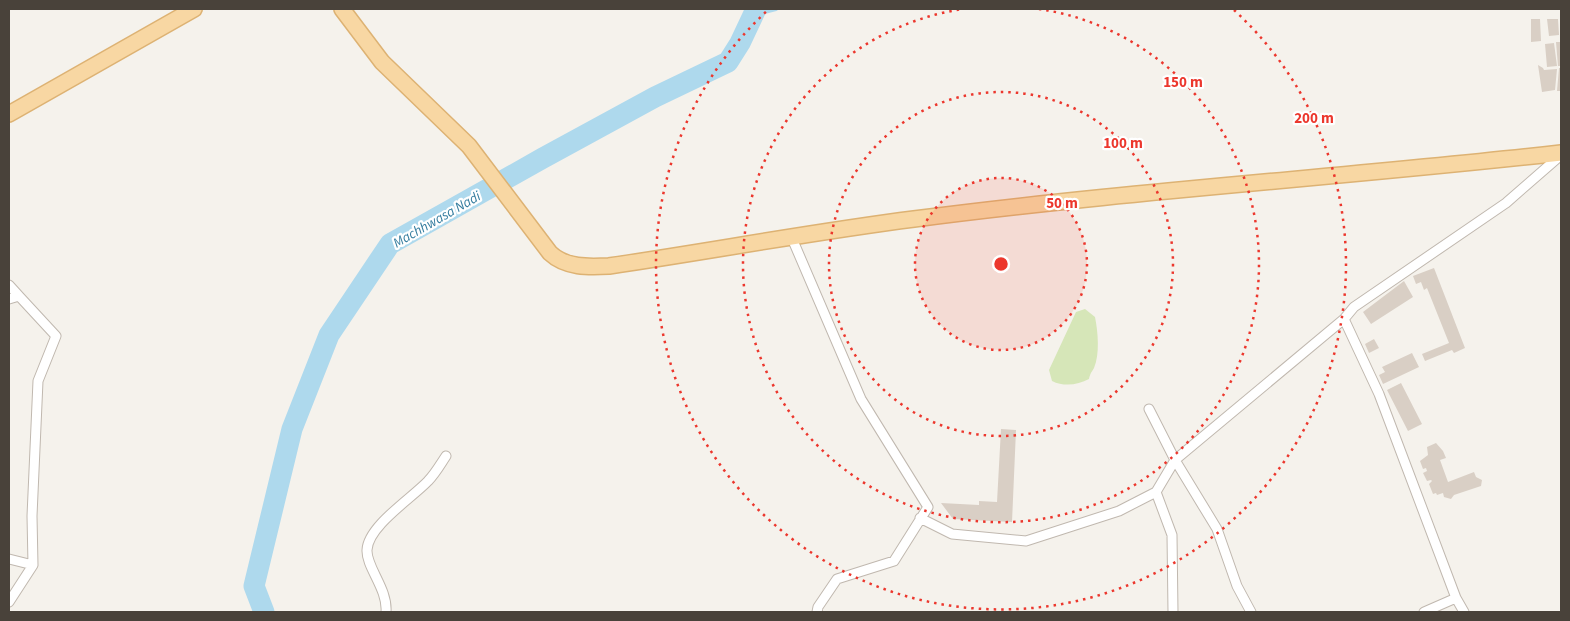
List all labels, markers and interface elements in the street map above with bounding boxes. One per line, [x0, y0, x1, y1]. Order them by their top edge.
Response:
text: 150 m [1163, 72, 1203, 93]
text: 200 m [1294, 108, 1334, 129]
text: 100 m [1103, 133, 1143, 154]
water label: Machhwasa Nadi [389, 186, 485, 253]
text: 50 m [1046, 193, 1078, 214]
centre of rings [992, 255, 1010, 273]

